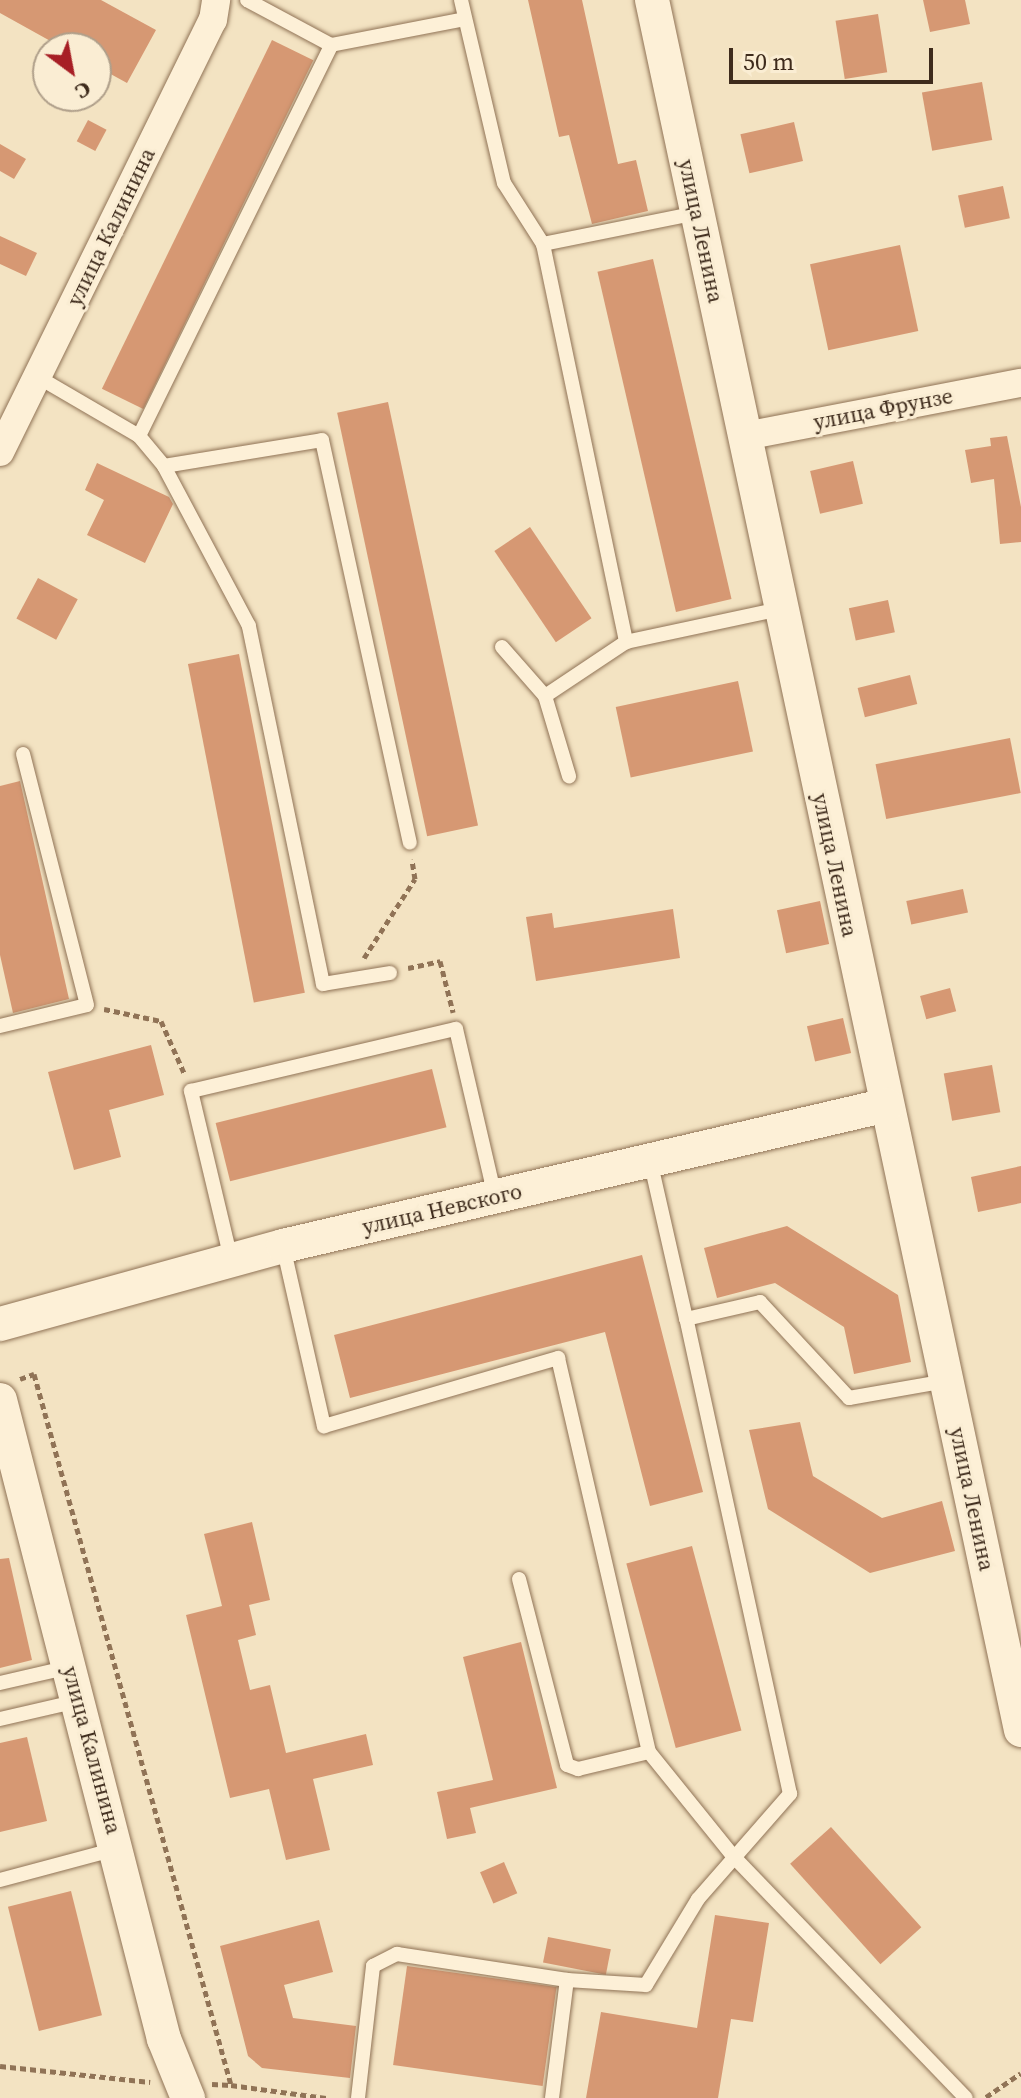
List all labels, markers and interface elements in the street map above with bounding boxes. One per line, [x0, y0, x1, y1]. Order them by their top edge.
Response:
north arrow [32, 32, 112, 112]
scale bar [733, 32, 937, 82]
text: 50 m [743, 45, 794, 78]
text: С [70, 74, 97, 107]
street label: улица Калинина [61, 144, 161, 310]
street label: улица Ленина [673, 157, 729, 305]
street label: улица Фрунзе [811, 383, 955, 435]
street label: улица Ленина [807, 791, 863, 939]
street label: улица Невского [360, 1178, 524, 1240]
street label: улица Ленина [944, 1425, 1000, 1573]
street label: улица Калинина [57, 1663, 127, 1837]

